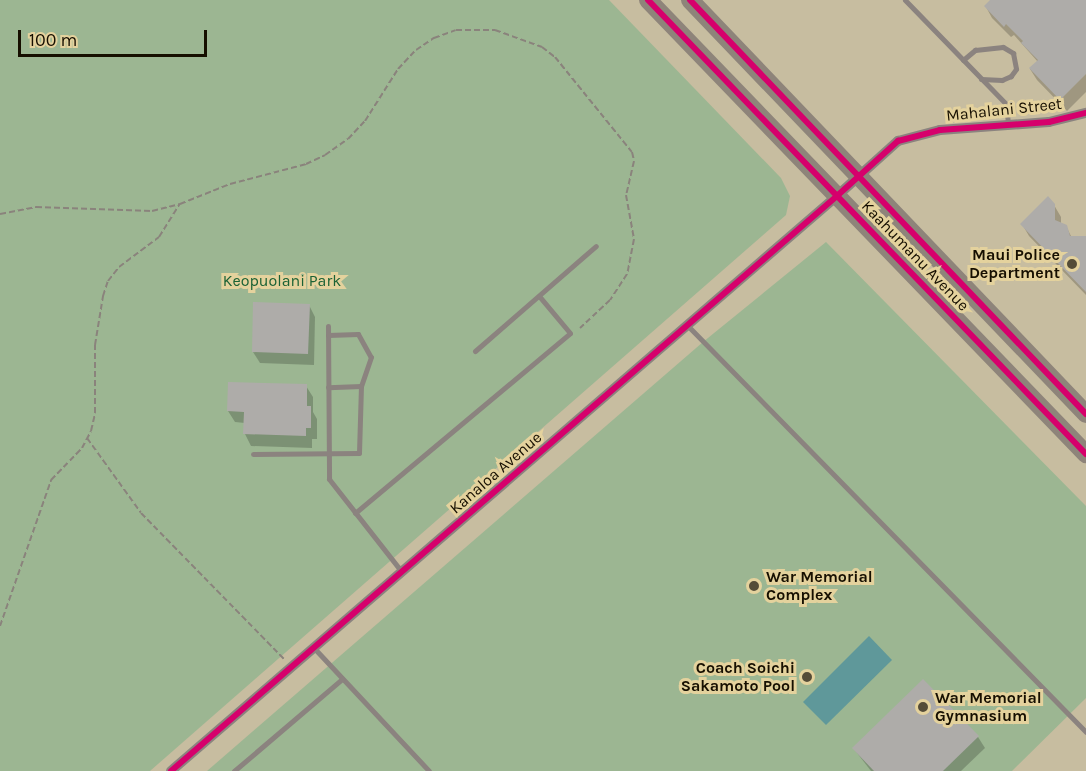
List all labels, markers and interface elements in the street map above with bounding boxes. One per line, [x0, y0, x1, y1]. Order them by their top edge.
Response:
scale bar [21, 18, 210, 56]
text: 100 m [29, 29, 77, 51]
street label: Mahalani Street [945, 94, 1063, 126]
street label: Kaahumanu Avenue [857, 197, 973, 315]
place label: Maui Police Department [969, 245, 1060, 283]
marker: Maui Police Department [1065, 257, 1079, 271]
park label: Keopuolani Park [223, 271, 341, 291]
street label: Kanaloa Avenue [446, 428, 546, 518]
place label: War Memorial Complex [766, 567, 873, 605]
marker: War Memorial Complex [747, 579, 761, 593]
place label: Coach Soichi Sakamoto Pool [681, 658, 795, 696]
marker: Coach Soichi Sakamoto Pool [800, 670, 814, 684]
place label: War Memorial Gymnasium [935, 688, 1042, 726]
marker: War Memorial Gymnasium [916, 700, 930, 714]

